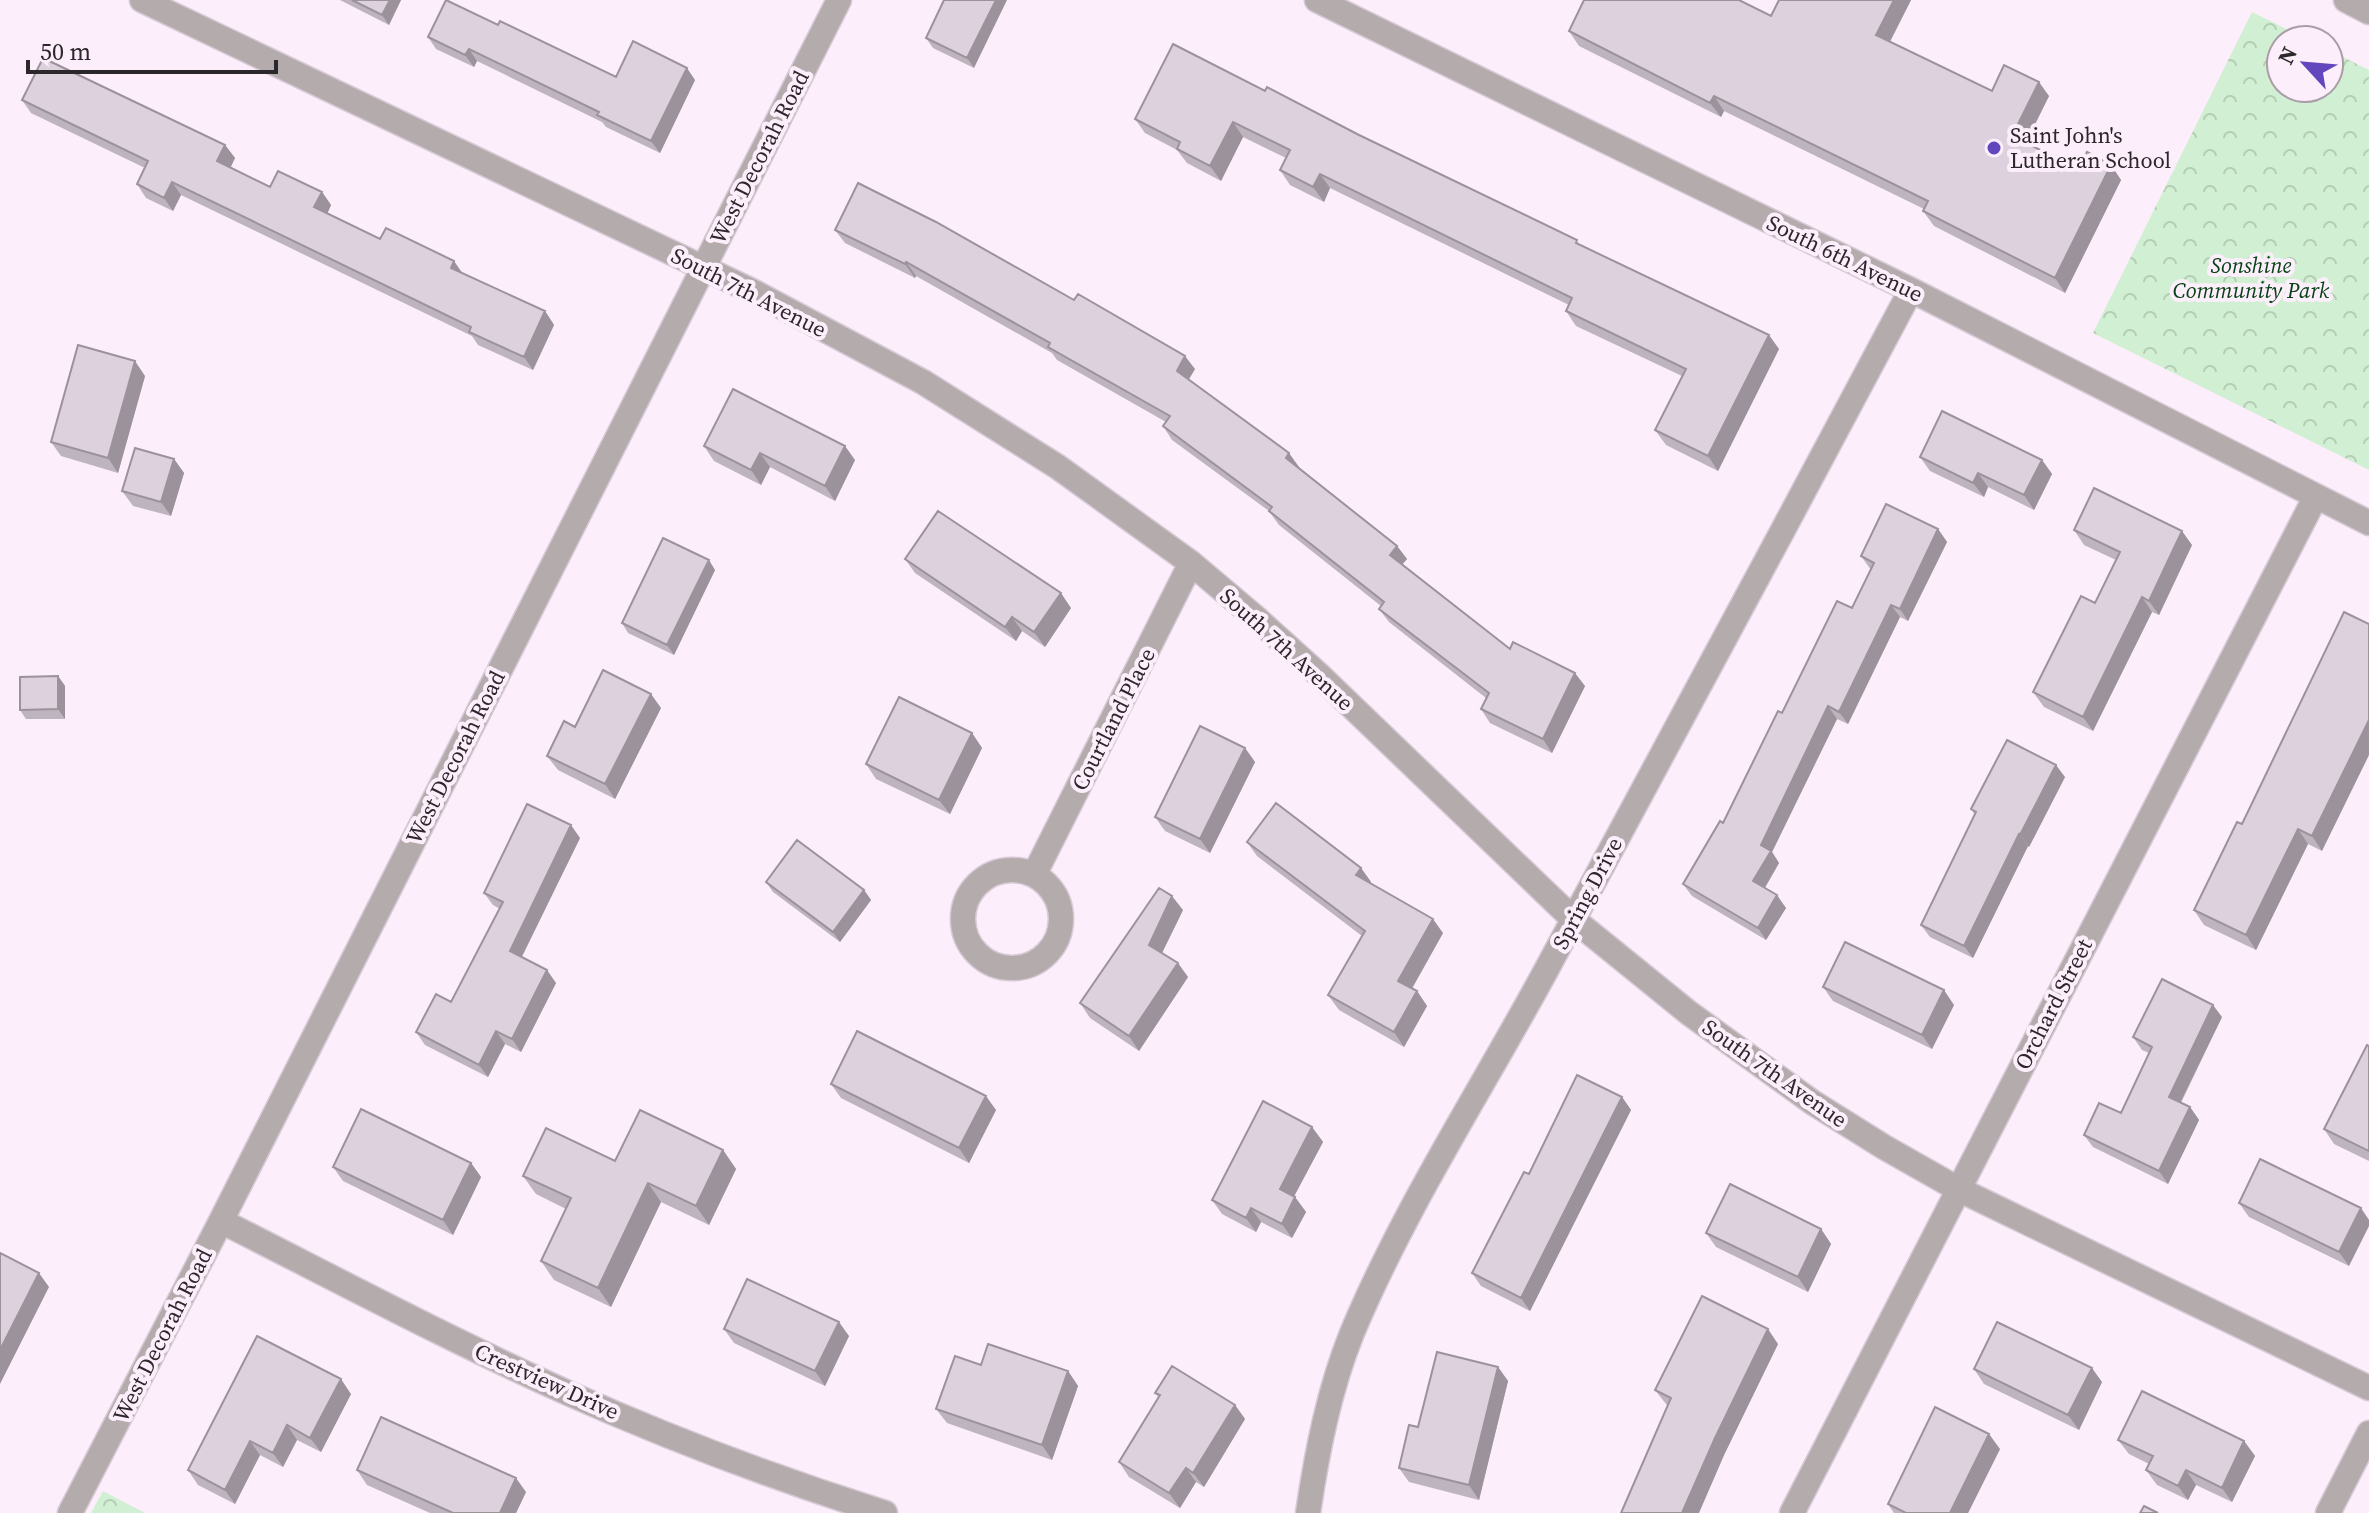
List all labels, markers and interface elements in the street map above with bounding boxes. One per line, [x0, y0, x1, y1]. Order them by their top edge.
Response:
scale bar [28, 24, 276, 74]
north arrow [2265, 24, 2345, 104]
text: 50 m [40, 35, 91, 68]
text: N [2270, 41, 2304, 69]
street label: West Decorah Road [702, 65, 816, 249]
place label: Saint John's Lutheran School [2010, 120, 2171, 175]
marker: Saint John's Lutheran School [1985, 139, 2003, 157]
street label: South 6th Avenue [1762, 207, 1928, 309]
street label: South 7th Avenue [666, 240, 832, 344]
park label: Sonshine Community Park [2173, 250, 2330, 305]
street label: South 7th Avenue [1214, 581, 1360, 717]
street label: Courtland Place [1064, 643, 1162, 795]
street label: West Decorah Road [398, 665, 512, 849]
street label: Spring Drive [1545, 832, 1629, 954]
street label: Orchard Street [2007, 933, 2099, 1075]
street label: South 7th Avenue [1697, 1012, 1853, 1134]
street label: West Decorah Road [105, 1243, 219, 1427]
street label: Crestview Drive [470, 1336, 624, 1426]

